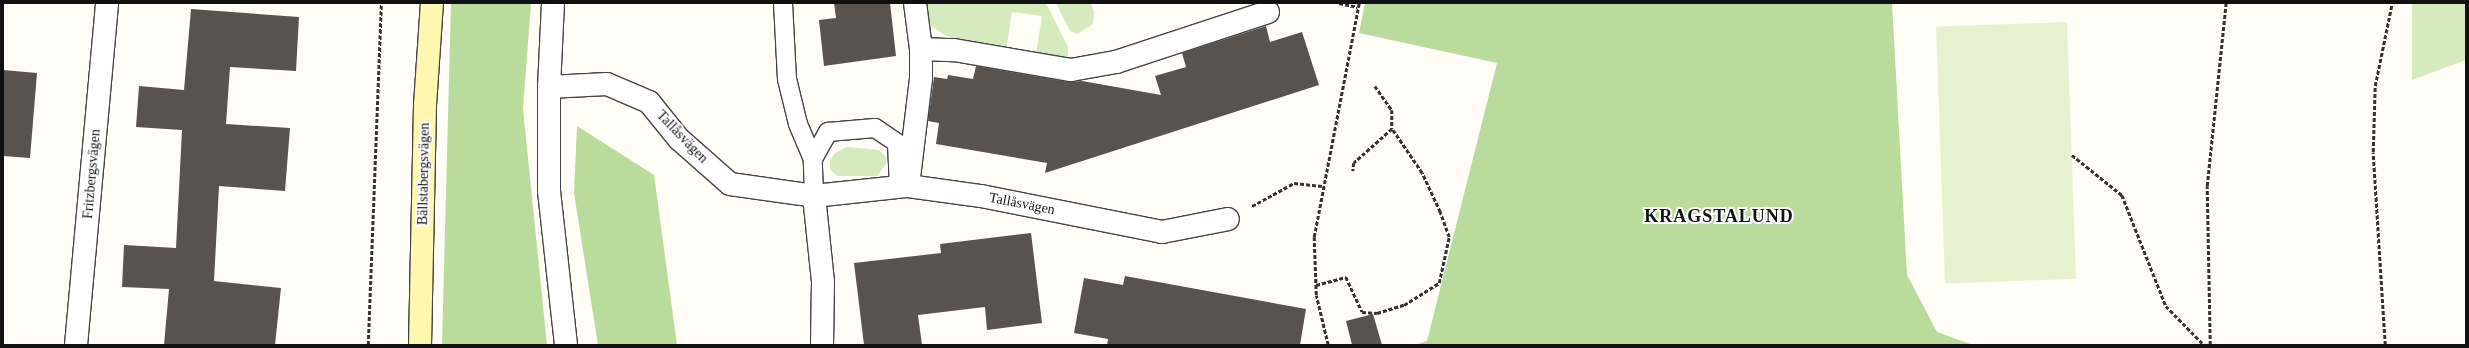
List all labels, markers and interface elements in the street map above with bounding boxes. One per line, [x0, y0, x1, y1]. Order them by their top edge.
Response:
street label: Tallåsvägen [653, 107, 711, 167]
street label: Bällstabergsvägen [415, 123, 433, 225]
street label: Fritzbergsvägen [80, 128, 104, 220]
street label: Tallåsvägen [988, 189, 1056, 219]
district label: KRAGSTALUND [1644, 205, 1794, 227]

